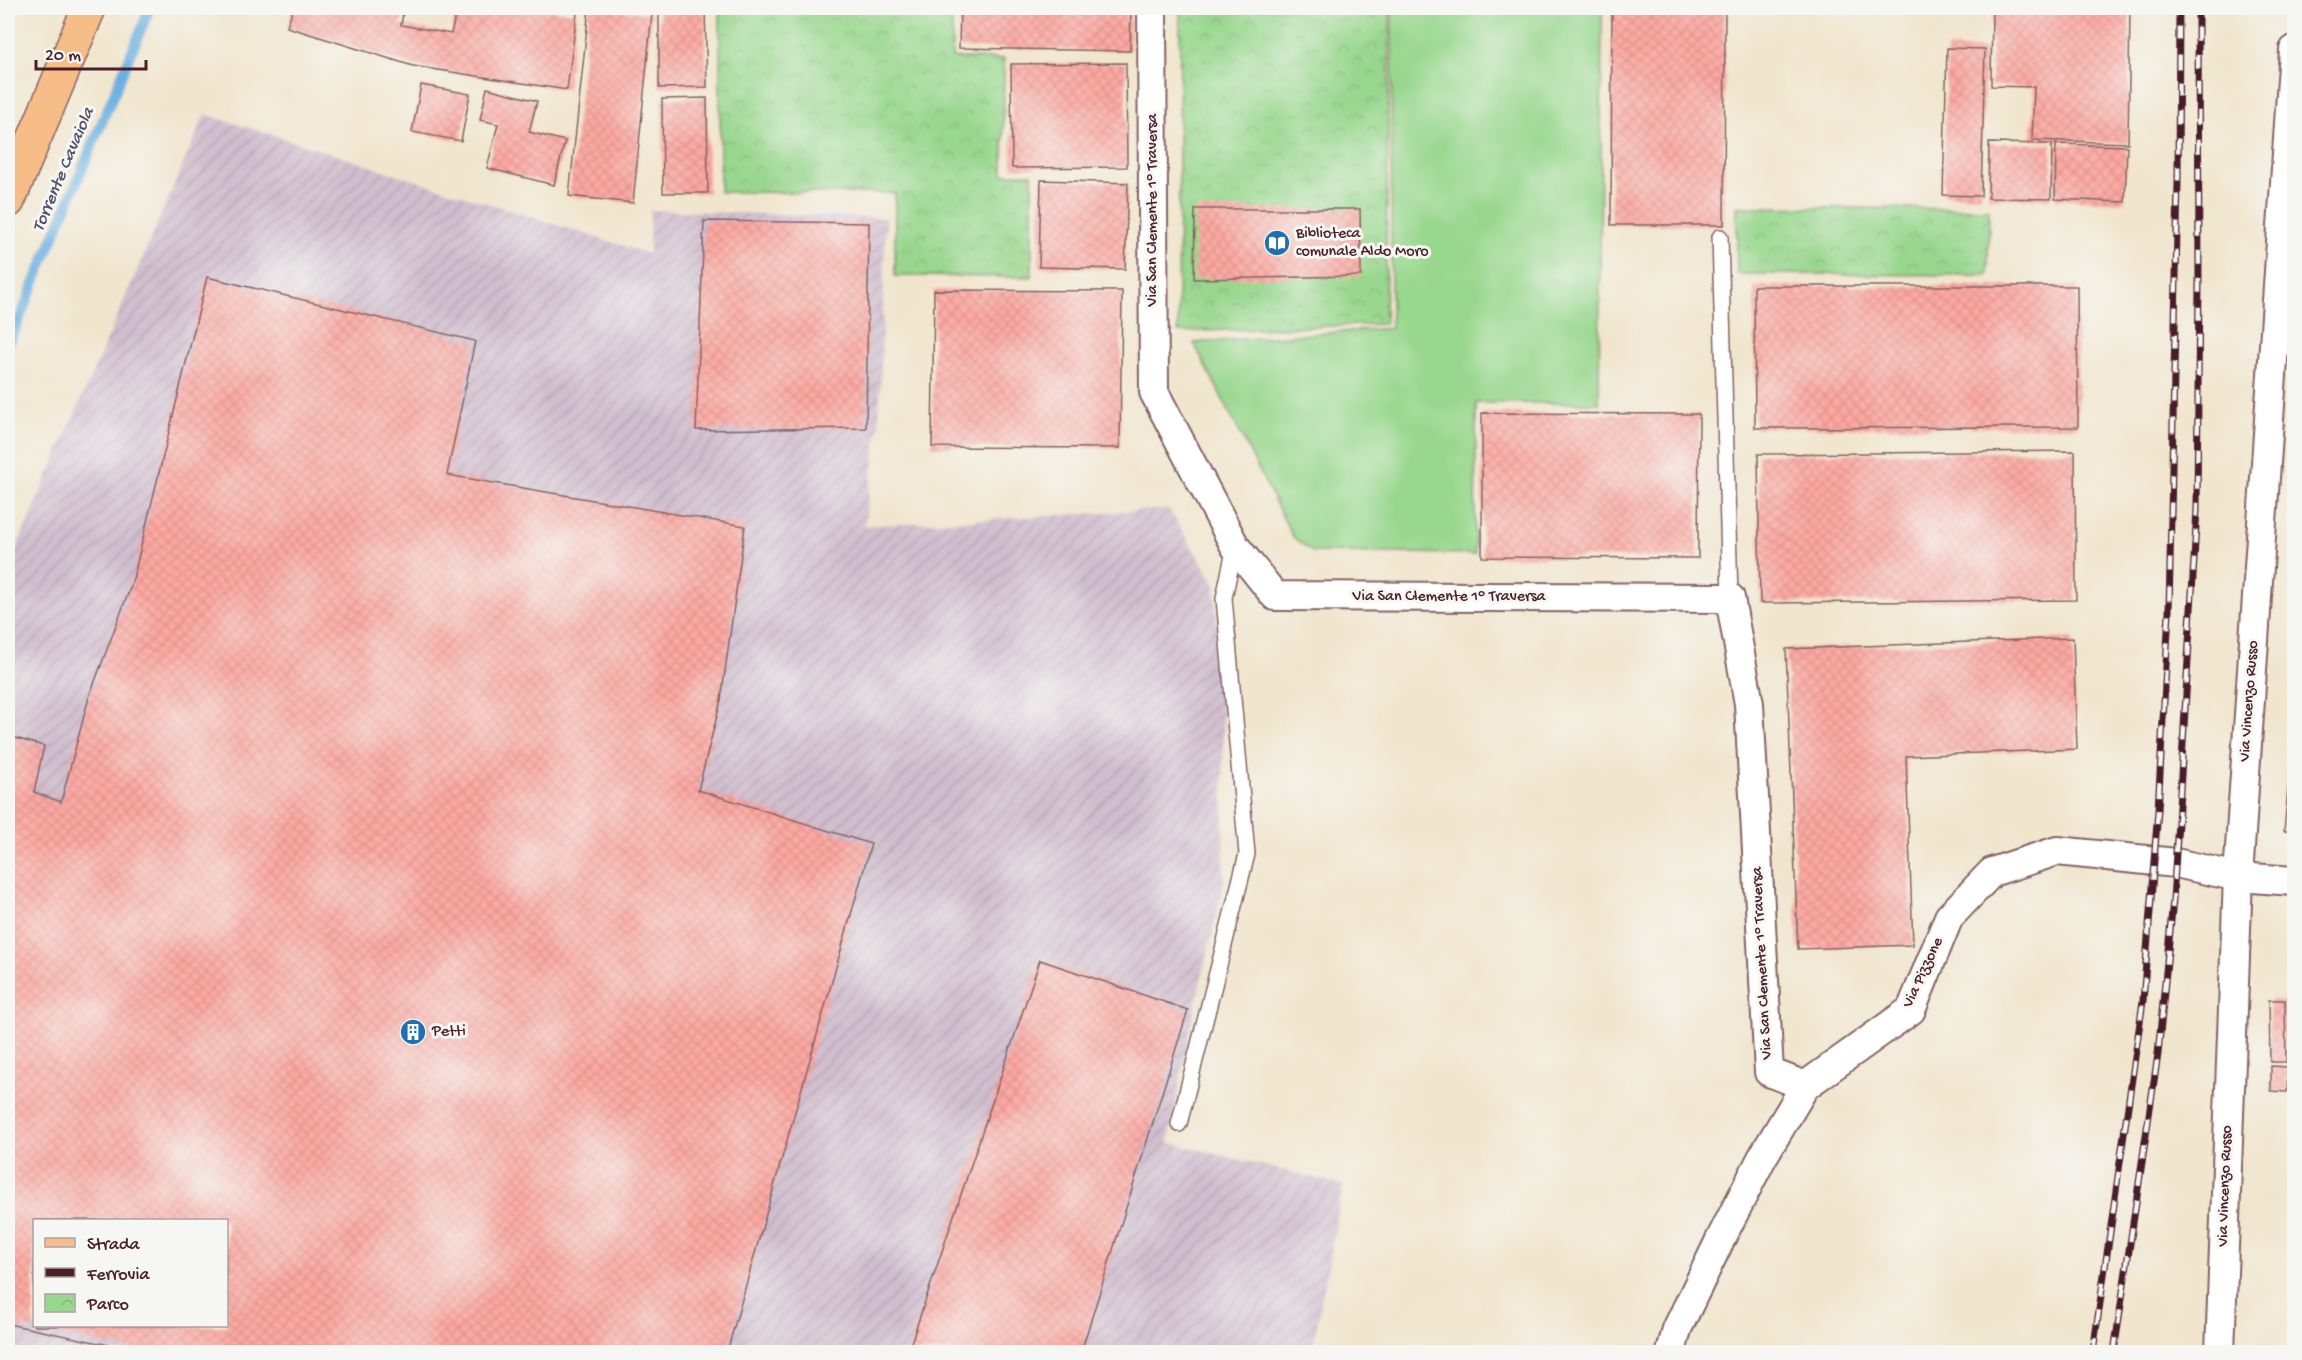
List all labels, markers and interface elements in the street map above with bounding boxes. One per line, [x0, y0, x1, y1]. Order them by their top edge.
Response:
scale bar [36, 33, 146, 71]
text: 20 m [45, 46, 81, 67]
water label: Torrente Cavaiola [28, 104, 100, 235]
street label: Via San Clemente 1° Traversa [1144, 112, 1163, 307]
place label: Biblioteca comunale Aldo Moro [1295, 225, 1428, 262]
library icon: Biblioteca comunale Aldo Moro [1262, 228, 1292, 258]
street label: Via San Clemente 1° Traversa [1352, 588, 1547, 607]
street label: Via Vincenzo Russo [2236, 640, 2264, 763]
street label: Via San Clemente 1° Traversa [1748, 865, 1778, 1061]
street label: Via Pizzone [1899, 934, 1949, 1012]
building icon: Petti [398, 1017, 428, 1047]
place label: Petti [431, 1023, 466, 1042]
street label: Via Vincenzo Russo [2214, 1125, 2238, 1248]
legend [33, 1219, 228, 1327]
text: Strada [87, 1235, 141, 1256]
text: Ferrovia [86, 1265, 150, 1286]
text: Parco [86, 1295, 129, 1316]

